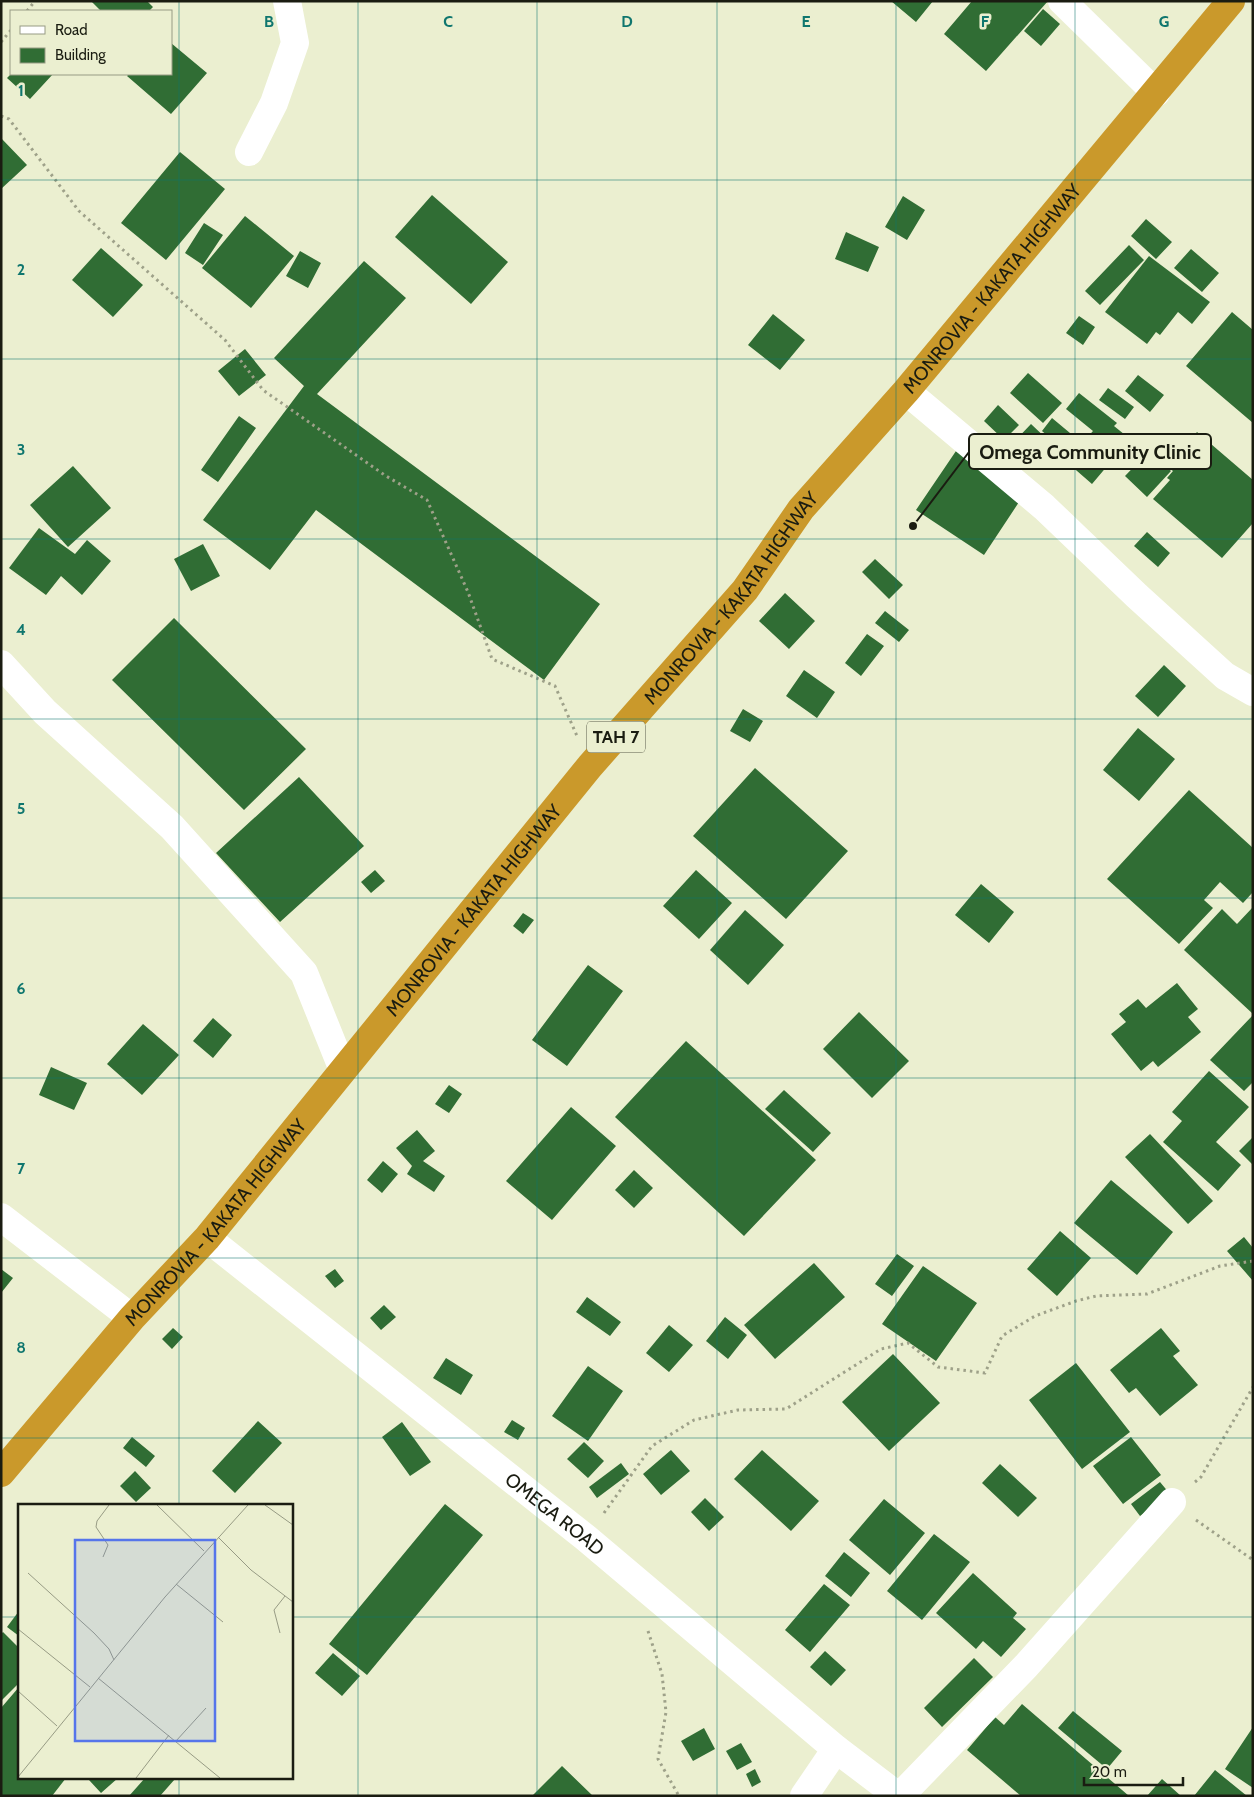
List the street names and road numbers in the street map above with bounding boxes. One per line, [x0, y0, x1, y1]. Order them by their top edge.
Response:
street label: MONROVIA - KAKATA HIGHWAY [898, 179, 1086, 398]
street label: MONROVIA - KAKATA HIGHWAY [639, 487, 823, 709]
road number: TAH 7 [587, 722, 645, 752]
street label: MONROVIA - KAKATA HIGHWAY [380, 799, 566, 1021]
street label: MONROVIA - KAKATA HIGHWAY [119, 1114, 311, 1330]
street label: OMEGA ROAD [501, 1467, 609, 1560]

